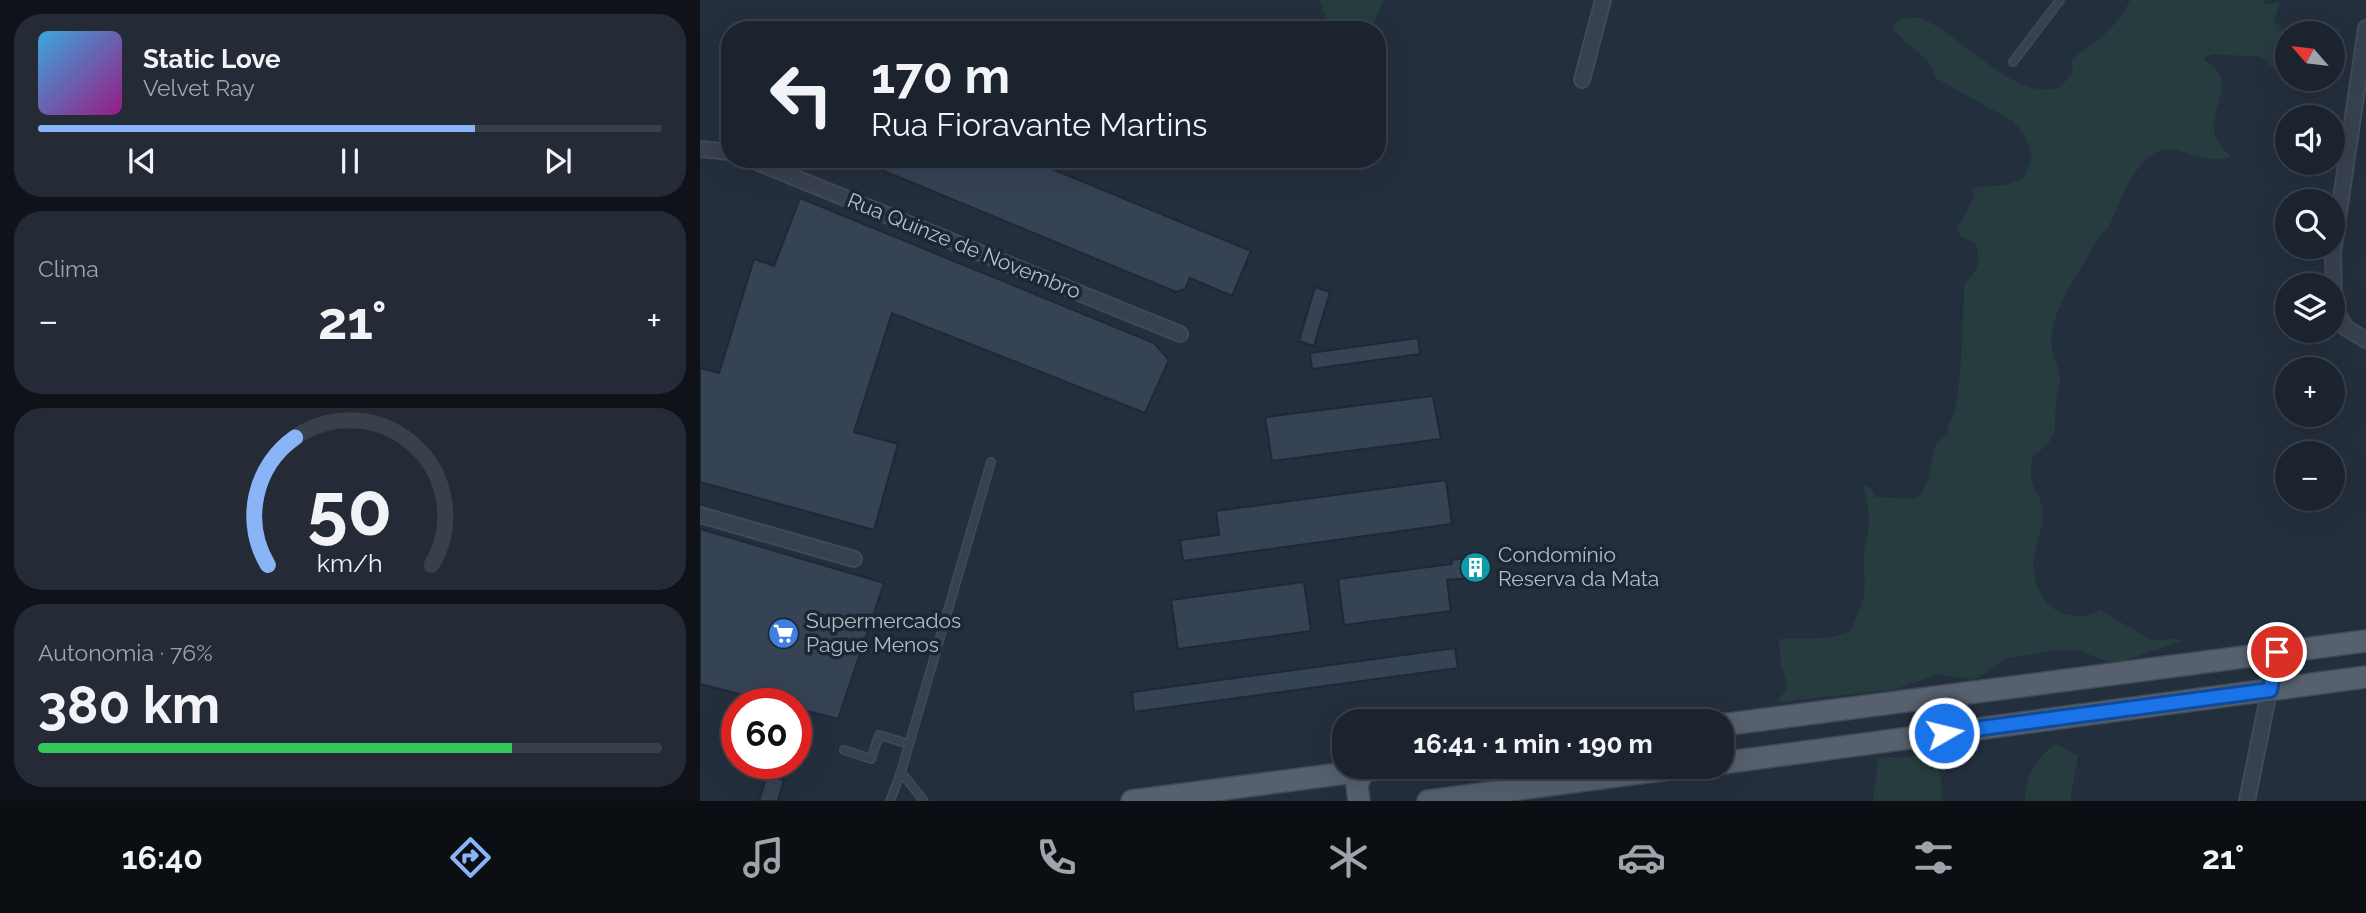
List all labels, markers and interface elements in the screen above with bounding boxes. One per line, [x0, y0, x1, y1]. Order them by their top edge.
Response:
north arrow [2275, 21, 2345, 91]
map controls [2275, 21, 2345, 511]
text: Static Love [143, 44, 281, 74]
text: 170 m [871, 47, 1010, 104]
icon: left [756, 49, 847, 140]
text: Velvet Ray [143, 74, 255, 101]
button: sound [2275, 105, 2345, 175]
text: Rua Fioravante Martins [871, 106, 1208, 143]
icon: previous [123, 142, 161, 180]
icon: pause [331, 142, 369, 180]
icon: next [539, 142, 577, 180]
street label: Rua Quinze de Novembro [844, 187, 1085, 304]
button: search [2275, 189, 2345, 259]
text: Clima [38, 255, 99, 282]
button: layers [2275, 273, 2345, 343]
text: 21° [318, 290, 387, 351]
text: − [38, 298, 58, 343]
text: + [646, 298, 662, 343]
button: + [2275, 357, 2345, 427]
button: − [2275, 441, 2345, 511]
text: 50 [307, 467, 393, 552]
place label: Condomínio Reserva da Mata [1498, 542, 1659, 591]
text: km/h [317, 548, 383, 578]
building icon: Condomínio Reserva da Mata [1458, 550, 1492, 584]
place label: Supermercados Pague Menos [806, 608, 961, 657]
supermarket icon: Supermercados Pague Menos [766, 616, 800, 650]
pin [2247, 622, 2307, 682]
icon: arrive [2258, 633, 2296, 671]
text: Autonomia · 76% [38, 639, 213, 666]
text: 380 km [38, 674, 220, 735]
speed limit sign: 60 [721, 688, 812, 779]
position arrow [1907, 696, 1981, 770]
text: 16:41 · 1 min · 190 m [1413, 729, 1653, 759]
icon: directions [446, 833, 495, 882]
icon: music [739, 833, 788, 882]
icon: phone [1032, 833, 1081, 882]
icon: climate [1324, 833, 1373, 882]
icon: car [1617, 833, 1666, 882]
icon: filters [1909, 833, 1958, 882]
text: 16:40 [122, 839, 203, 876]
text: 21° [2202, 839, 2244, 876]

